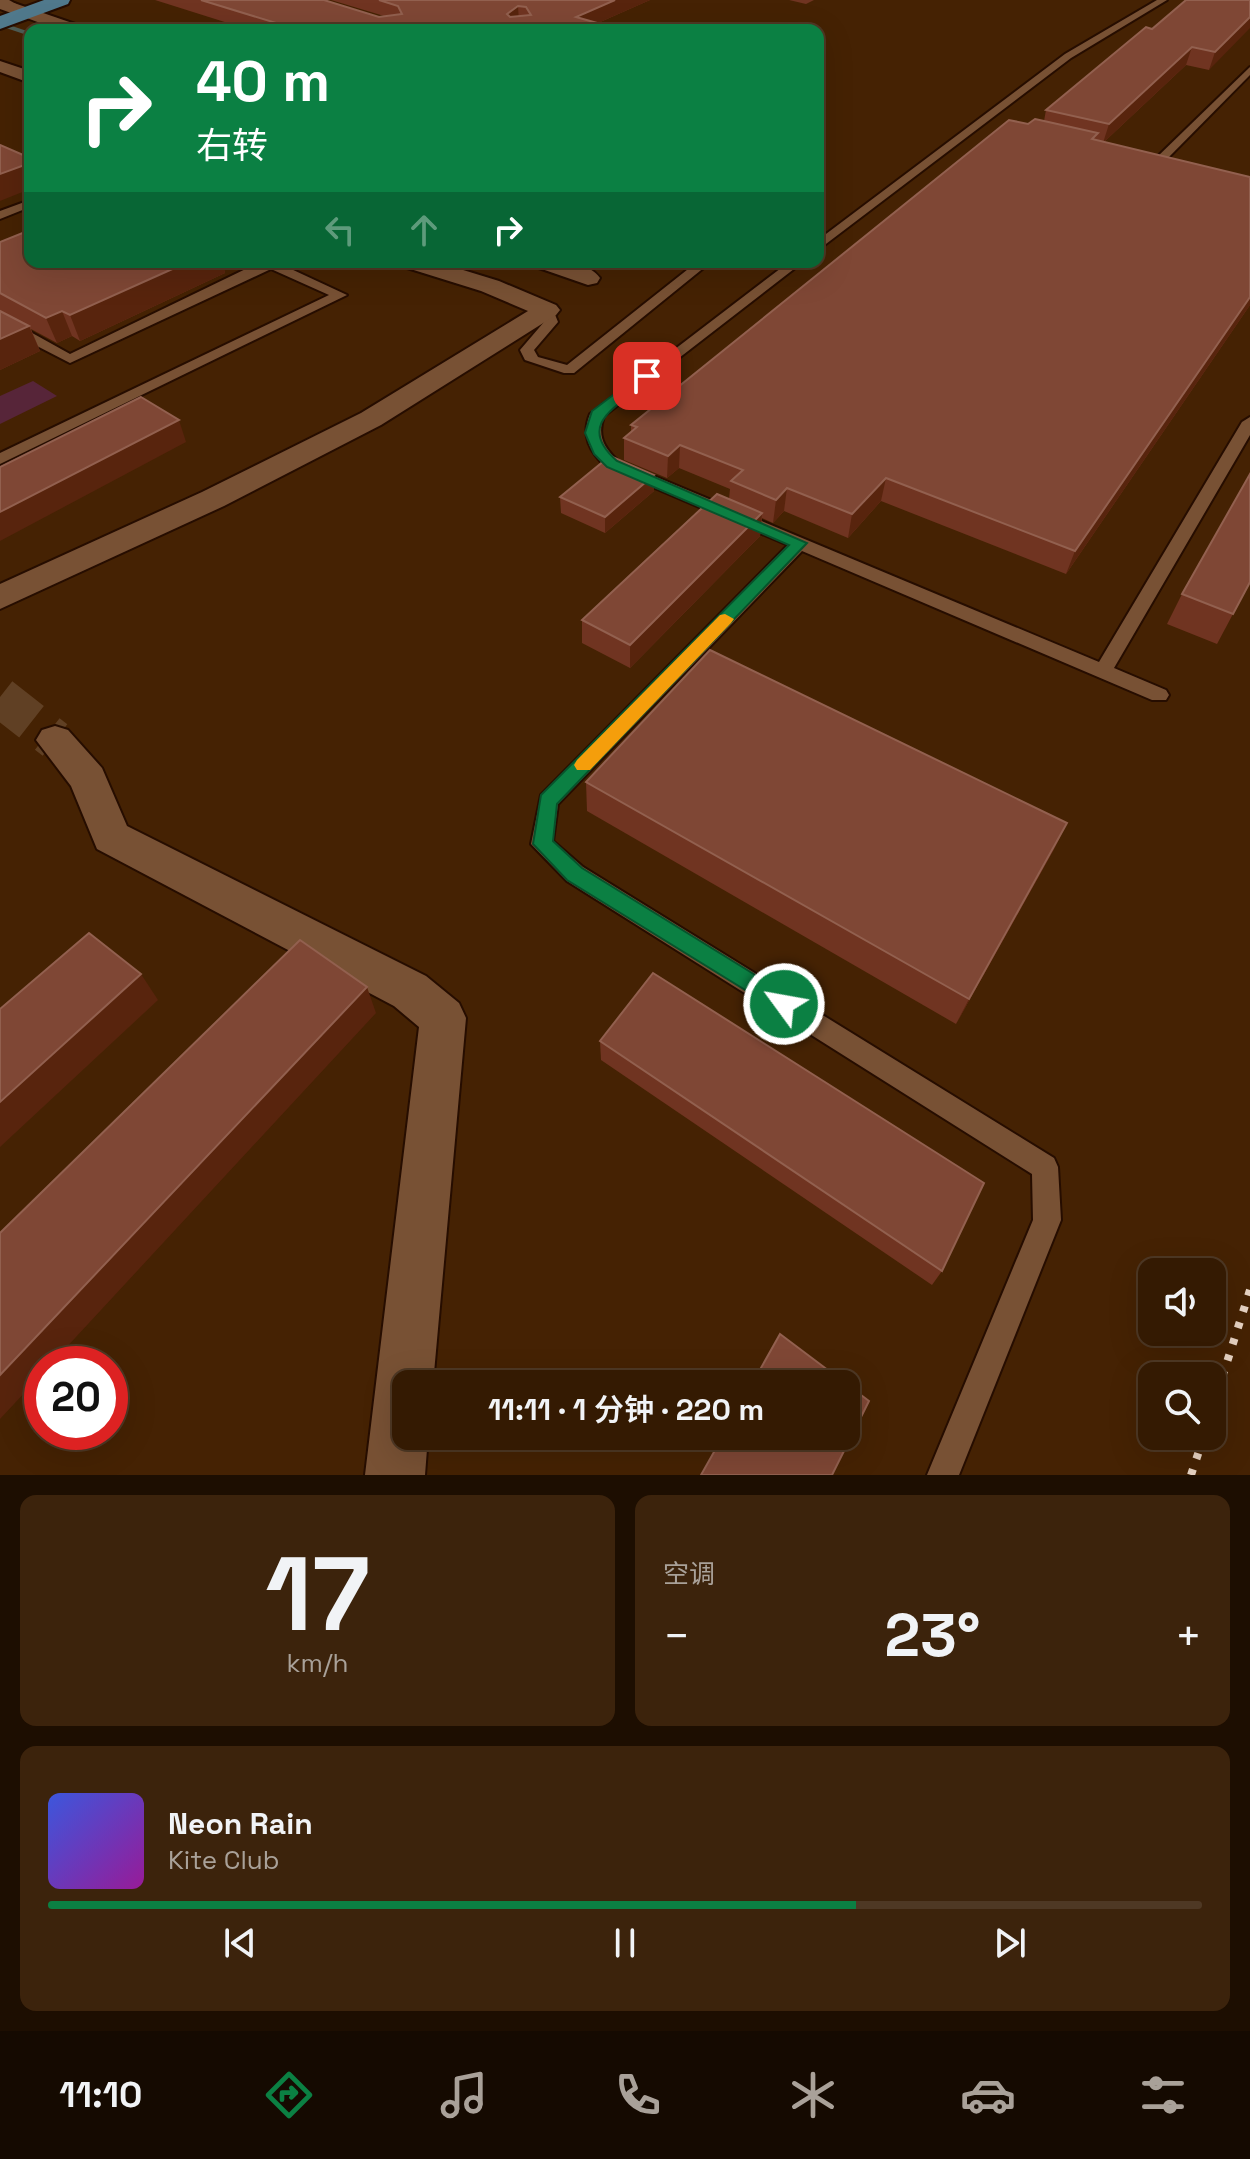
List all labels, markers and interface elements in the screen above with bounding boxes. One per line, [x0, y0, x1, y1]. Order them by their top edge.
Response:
text: 40 m [196, 46, 330, 117]
icon: right [64, 56, 168, 160]
text: 右转 [196, 123, 268, 169]
icon: left [318, 208, 362, 252]
icon: ahead [402, 208, 446, 252]
icon: right [486, 208, 530, 252]
pin [613, 342, 681, 410]
icon: arrive [625, 354, 669, 398]
position arrow [742, 962, 826, 1046]
map controls [1138, 1258, 1226, 1450]
button: sound [1138, 1258, 1226, 1346]
speed limit sign: 20 [24, 1346, 128, 1450]
button: search [1138, 1362, 1226, 1450]
text: 11:11 · 1 分钟 · 220 m [488, 1390, 764, 1429]
text: 17 [265, 1528, 370, 1660]
text: 空调 [663, 1557, 715, 1591]
text: 23° [885, 1597, 980, 1674]
text: − [663, 1608, 690, 1664]
text: + [1175, 1608, 1202, 1664]
text: km/h [287, 1646, 348, 1680]
text: Neon Rain [168, 1804, 313, 1843]
text: Kite Club [168, 1843, 280, 1877]
icon: previous [218, 1921, 262, 1965]
icon: pause [603, 1921, 647, 1965]
icon: next [988, 1921, 1032, 1965]
icon: directions [261, 2067, 317, 2123]
icon: music [436, 2067, 492, 2123]
icon: phone [610, 2067, 666, 2123]
icon: climate [785, 2067, 841, 2123]
icon: car [960, 2067, 1016, 2123]
icon: filters [1135, 2067, 1191, 2123]
text: 11:10 [59, 2072, 142, 2118]

